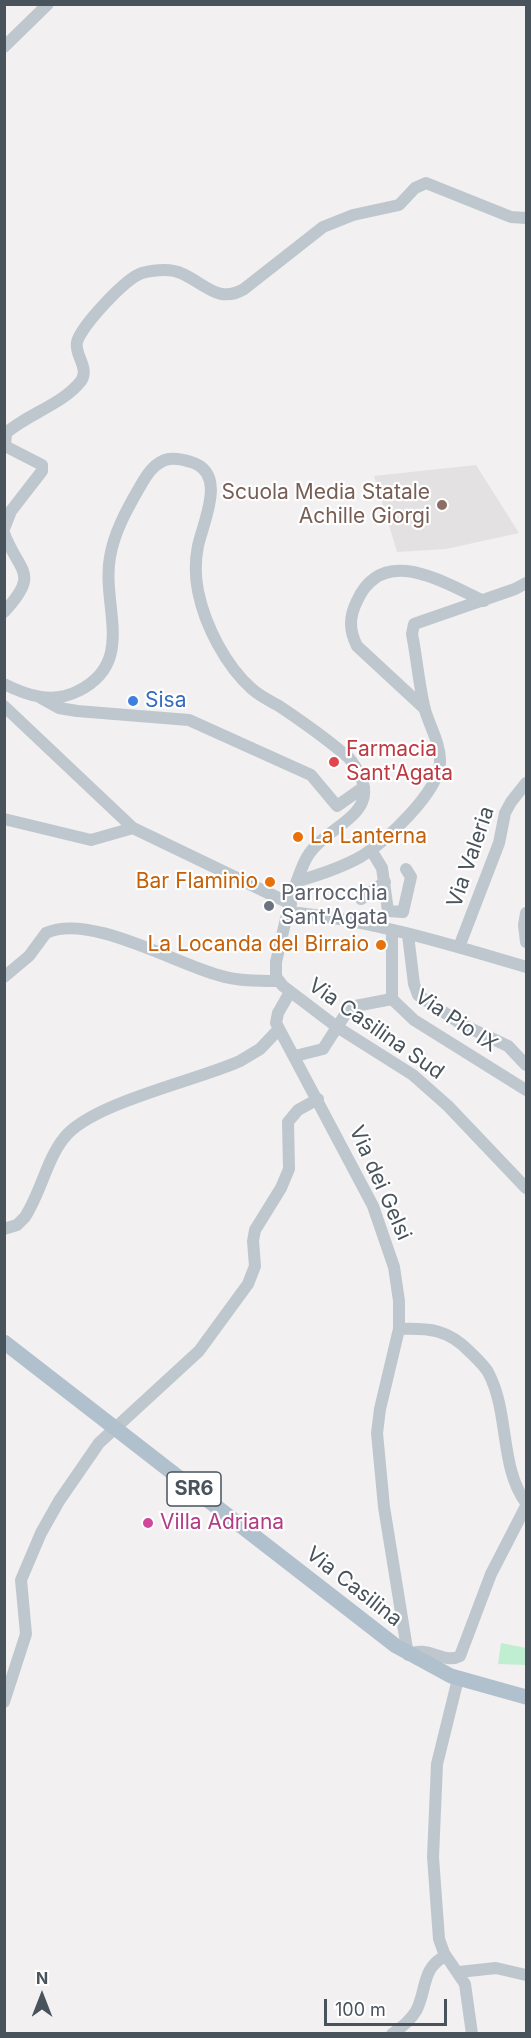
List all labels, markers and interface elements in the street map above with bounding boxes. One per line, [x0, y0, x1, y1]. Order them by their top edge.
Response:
place label: Scuola Media Statale Achille Giorgi [222, 480, 430, 530]
marker: Scuola Media Statale Achille Giorgi [435, 498, 449, 512]
place label: Sisa [145, 688, 186, 714]
marker: Sisa [126, 694, 140, 708]
place label: Farmacia Sant'Agata [346, 737, 453, 787]
marker: Farmacia Sant'Agata [327, 755, 341, 769]
street label: Via Valeria [442, 803, 500, 911]
place label: La Lanterna [310, 824, 427, 850]
marker: La Lanterna [291, 830, 305, 844]
place label: Bar Flaminio [136, 869, 258, 895]
marker: Bar Flaminio [263, 875, 277, 889]
place label: Parrocchia Sant'Agata [281, 881, 388, 931]
marker: Parrocchia Sant'Agata [262, 899, 276, 913]
place label: La Locanda del Birraio [147, 932, 369, 958]
marker: La Locanda del Birraio [374, 938, 388, 952]
street label: Via Casilina Sud [303, 973, 449, 1085]
street label: Via Pio IX [410, 984, 502, 1058]
street label: Via dei Gelsi [344, 1122, 416, 1244]
road number: SR6 [167, 1472, 221, 1506]
place label: Villa Adriana [160, 1510, 284, 1536]
marker: Villa Adriana [141, 1516, 155, 1530]
street label: Via Casilina [301, 1542, 407, 1632]
north arrow [12, 1966, 72, 2026]
text: N [36, 1968, 48, 1988]
scale bar [327, 1987, 450, 2025]
text: 100 m [335, 1999, 386, 2020]

